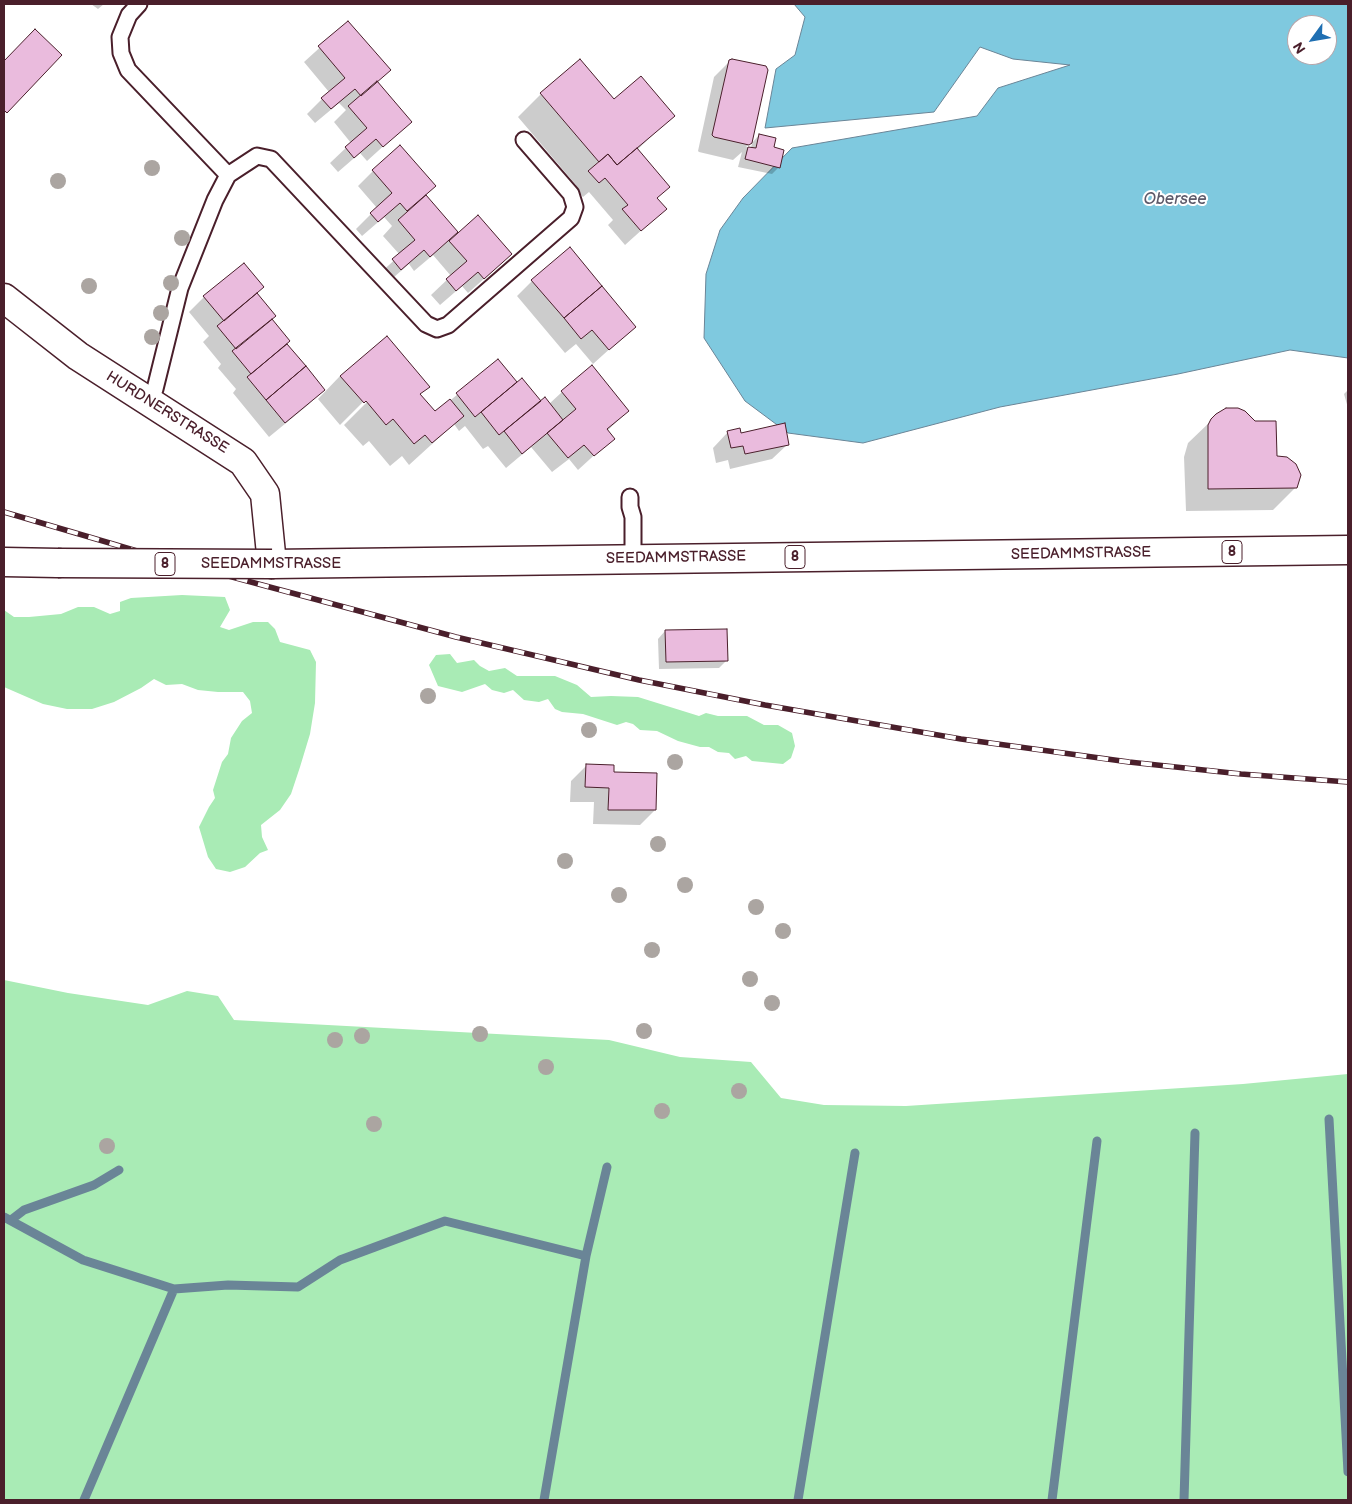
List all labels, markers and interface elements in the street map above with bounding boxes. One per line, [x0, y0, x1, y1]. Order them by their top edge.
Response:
north arrow [1287, 15, 1337, 65]
text: N [1290, 39, 1310, 57]
water label: Obersee [1143, 190, 1207, 210]
street label: HURDNERSTRASSE [102, 368, 232, 458]
road number: 8 [1222, 540, 1242, 564]
street label: SEEDAMMSTRASSE [1011, 544, 1151, 564]
road number: 8 [785, 546, 805, 568]
street label: SEEDAMMSTRASSE [606, 548, 746, 568]
road number: 8 [155, 552, 175, 576]
street label: SEEDAMMSTRASSE [201, 555, 341, 573]

